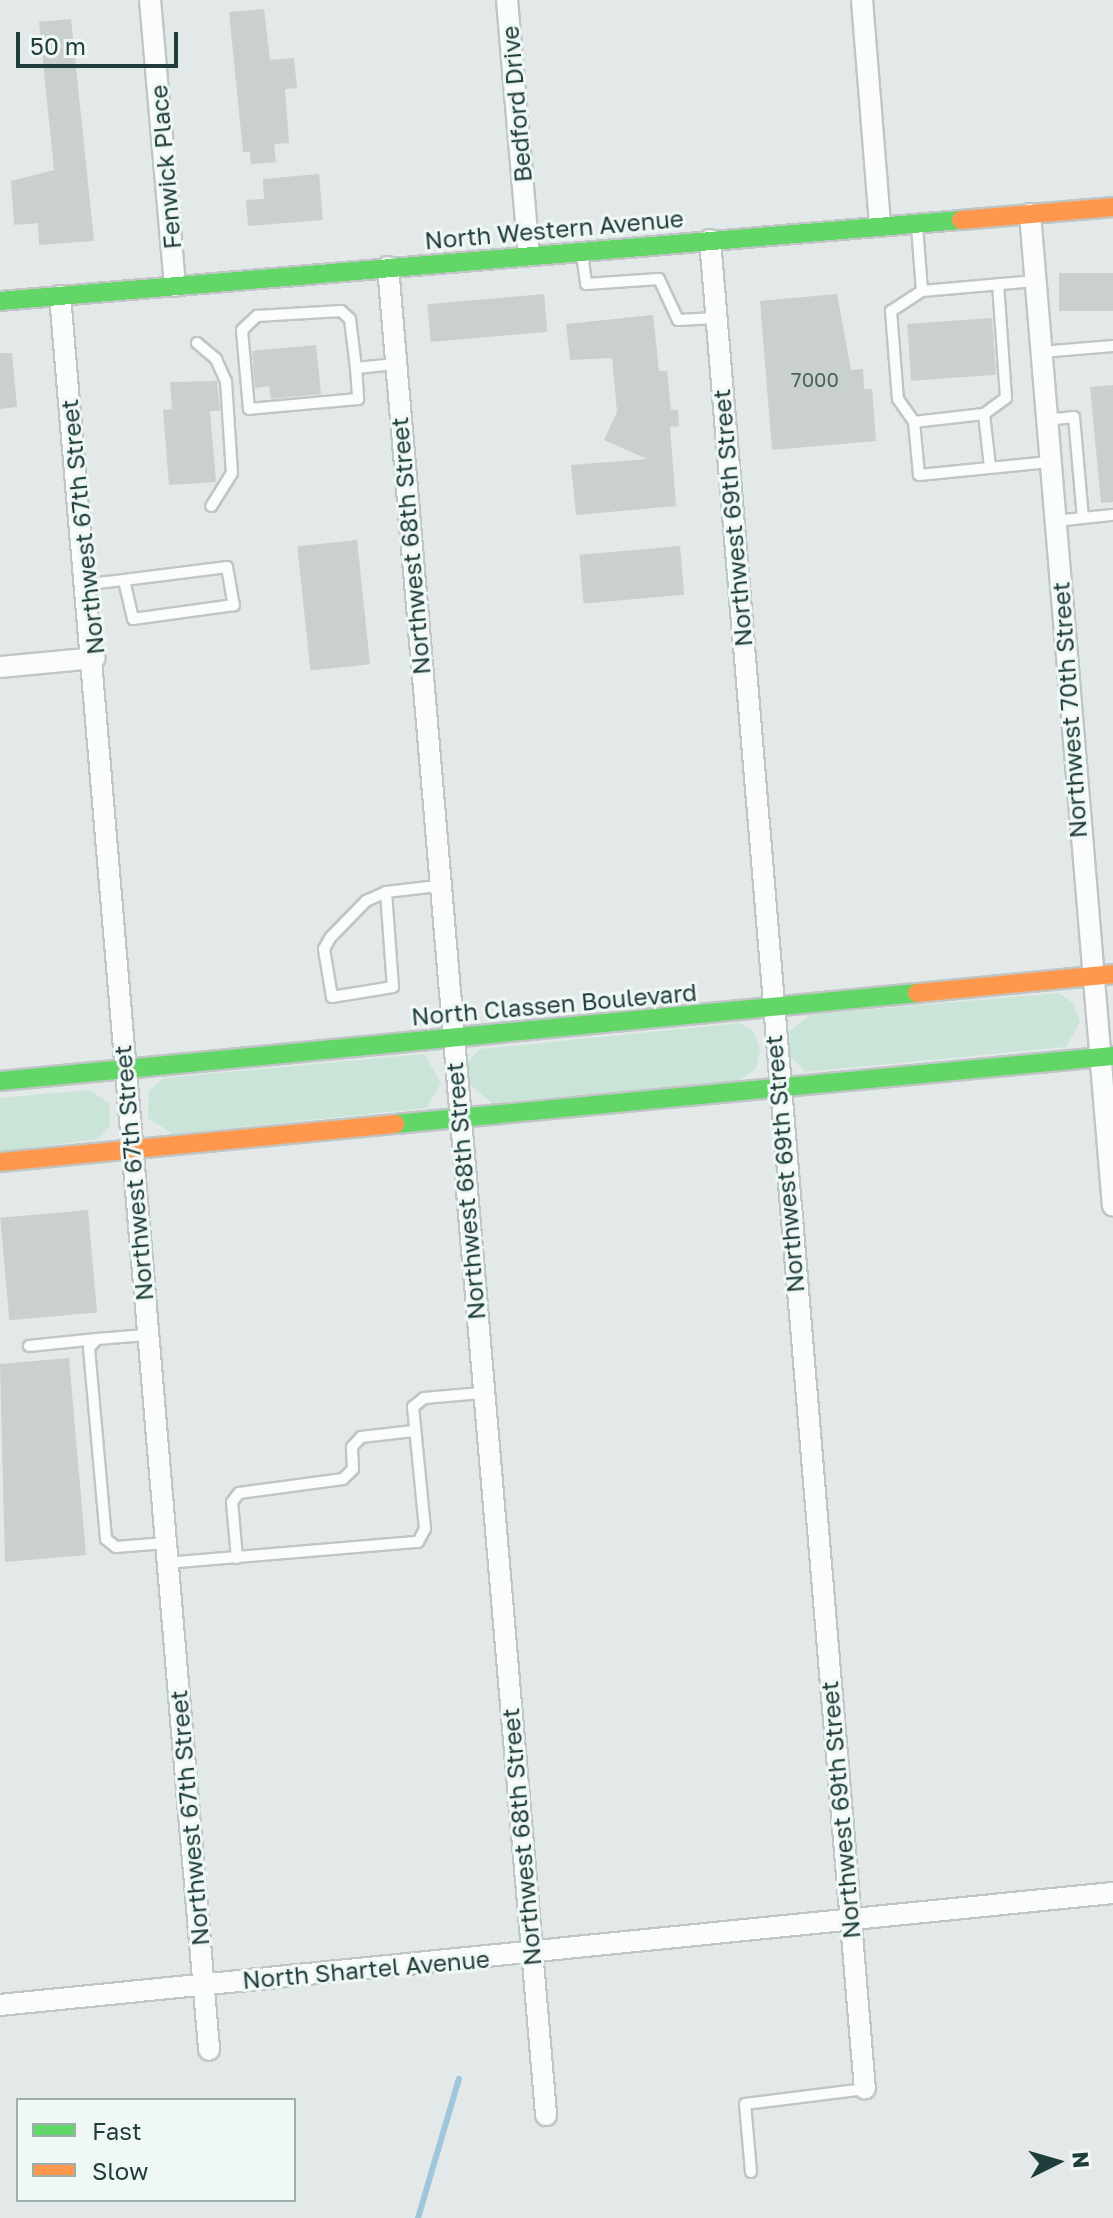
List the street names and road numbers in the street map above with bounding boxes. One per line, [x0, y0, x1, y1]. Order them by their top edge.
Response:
street label: Bedford Drive [495, 25, 537, 183]
street label: Fenwick Place [143, 84, 187, 250]
street label: North Western Avenue [423, 203, 685, 255]
street label: Northwest 69th Street [706, 388, 758, 648]
street label: Northwest 67th Street [54, 398, 110, 656]
street label: Northwest 68th Street [384, 416, 436, 676]
street label: Northwest 70th Street [1046, 581, 1092, 839]
street label: North Classen Boulevard [410, 977, 698, 1031]
street label: Northwest 69th Street [758, 1034, 810, 1294]
street label: Northwest 67th Street [107, 1044, 159, 1302]
street label: Northwest 68th Street [439, 1061, 491, 1321]
street label: Northwest 69th Street [814, 1680, 866, 1940]
street label: Northwest 67th Street [163, 1689, 215, 1947]
street label: Northwest 68th Street [495, 1707, 547, 1967]
street label: North Shartel Avenue [241, 1944, 491, 1994]

